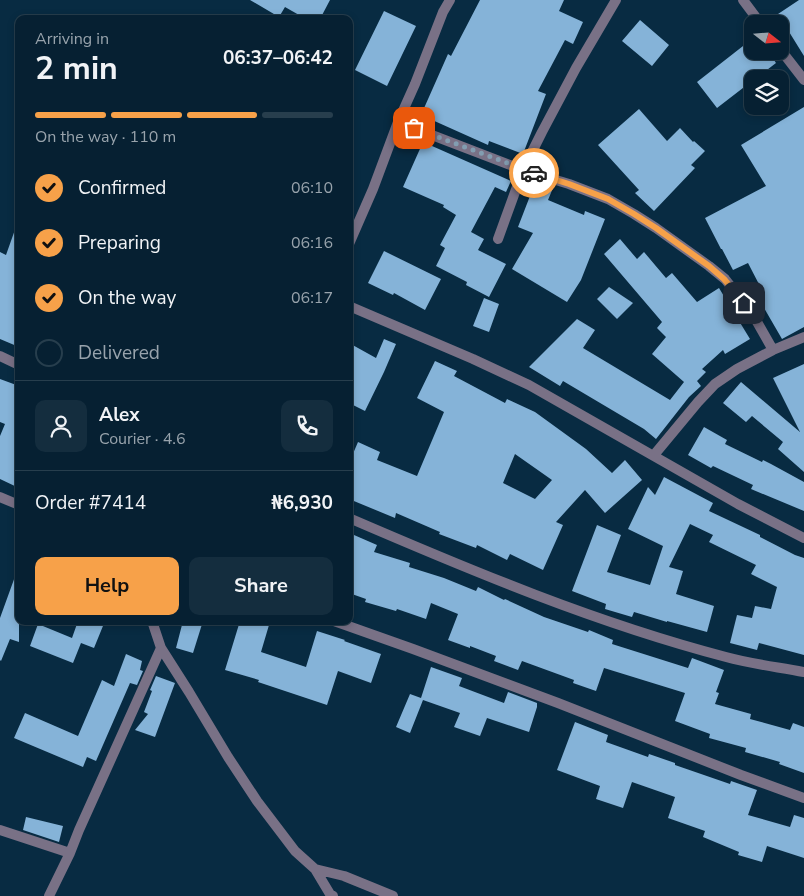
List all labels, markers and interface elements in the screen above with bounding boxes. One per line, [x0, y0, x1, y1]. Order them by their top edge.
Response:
north arrow [744, 15, 789, 60]
map controls [744, 15, 789, 115]
text: Arriving in [35, 28, 109, 50]
text: 06:37–06:42 [223, 45, 333, 71]
text: 2 min [35, 47, 118, 90]
button: layers [744, 70, 789, 115]
pin [393, 107, 435, 149]
icon: bag [400, 114, 428, 142]
text: On the way · 110 m [35, 126, 176, 148]
courier [509, 148, 559, 198]
icon: car [520, 159, 548, 187]
icon: check [35, 174, 63, 202]
text: Confirmed [78, 175, 166, 201]
text: 06:10 [291, 177, 333, 199]
icon: check [35, 229, 63, 257]
text: Preparing [78, 230, 161, 256]
text: 06:16 [291, 232, 333, 254]
pin [723, 282, 765, 324]
icon: check [35, 284, 63, 312]
text: On the way [78, 285, 176, 311]
text: 06:17 [291, 287, 333, 309]
icon: home [730, 289, 758, 317]
text: Delivered [78, 340, 160, 366]
button: person [35, 400, 87, 452]
button: phone [281, 400, 333, 452]
text: Alex [99, 402, 140, 428]
text: Courier · 4.6 [99, 428, 185, 450]
text: Order #7414 [35, 490, 146, 516]
text: ₦6,930 [271, 490, 333, 516]
button: Help [35, 557, 179, 615]
button: Share [189, 557, 333, 615]

